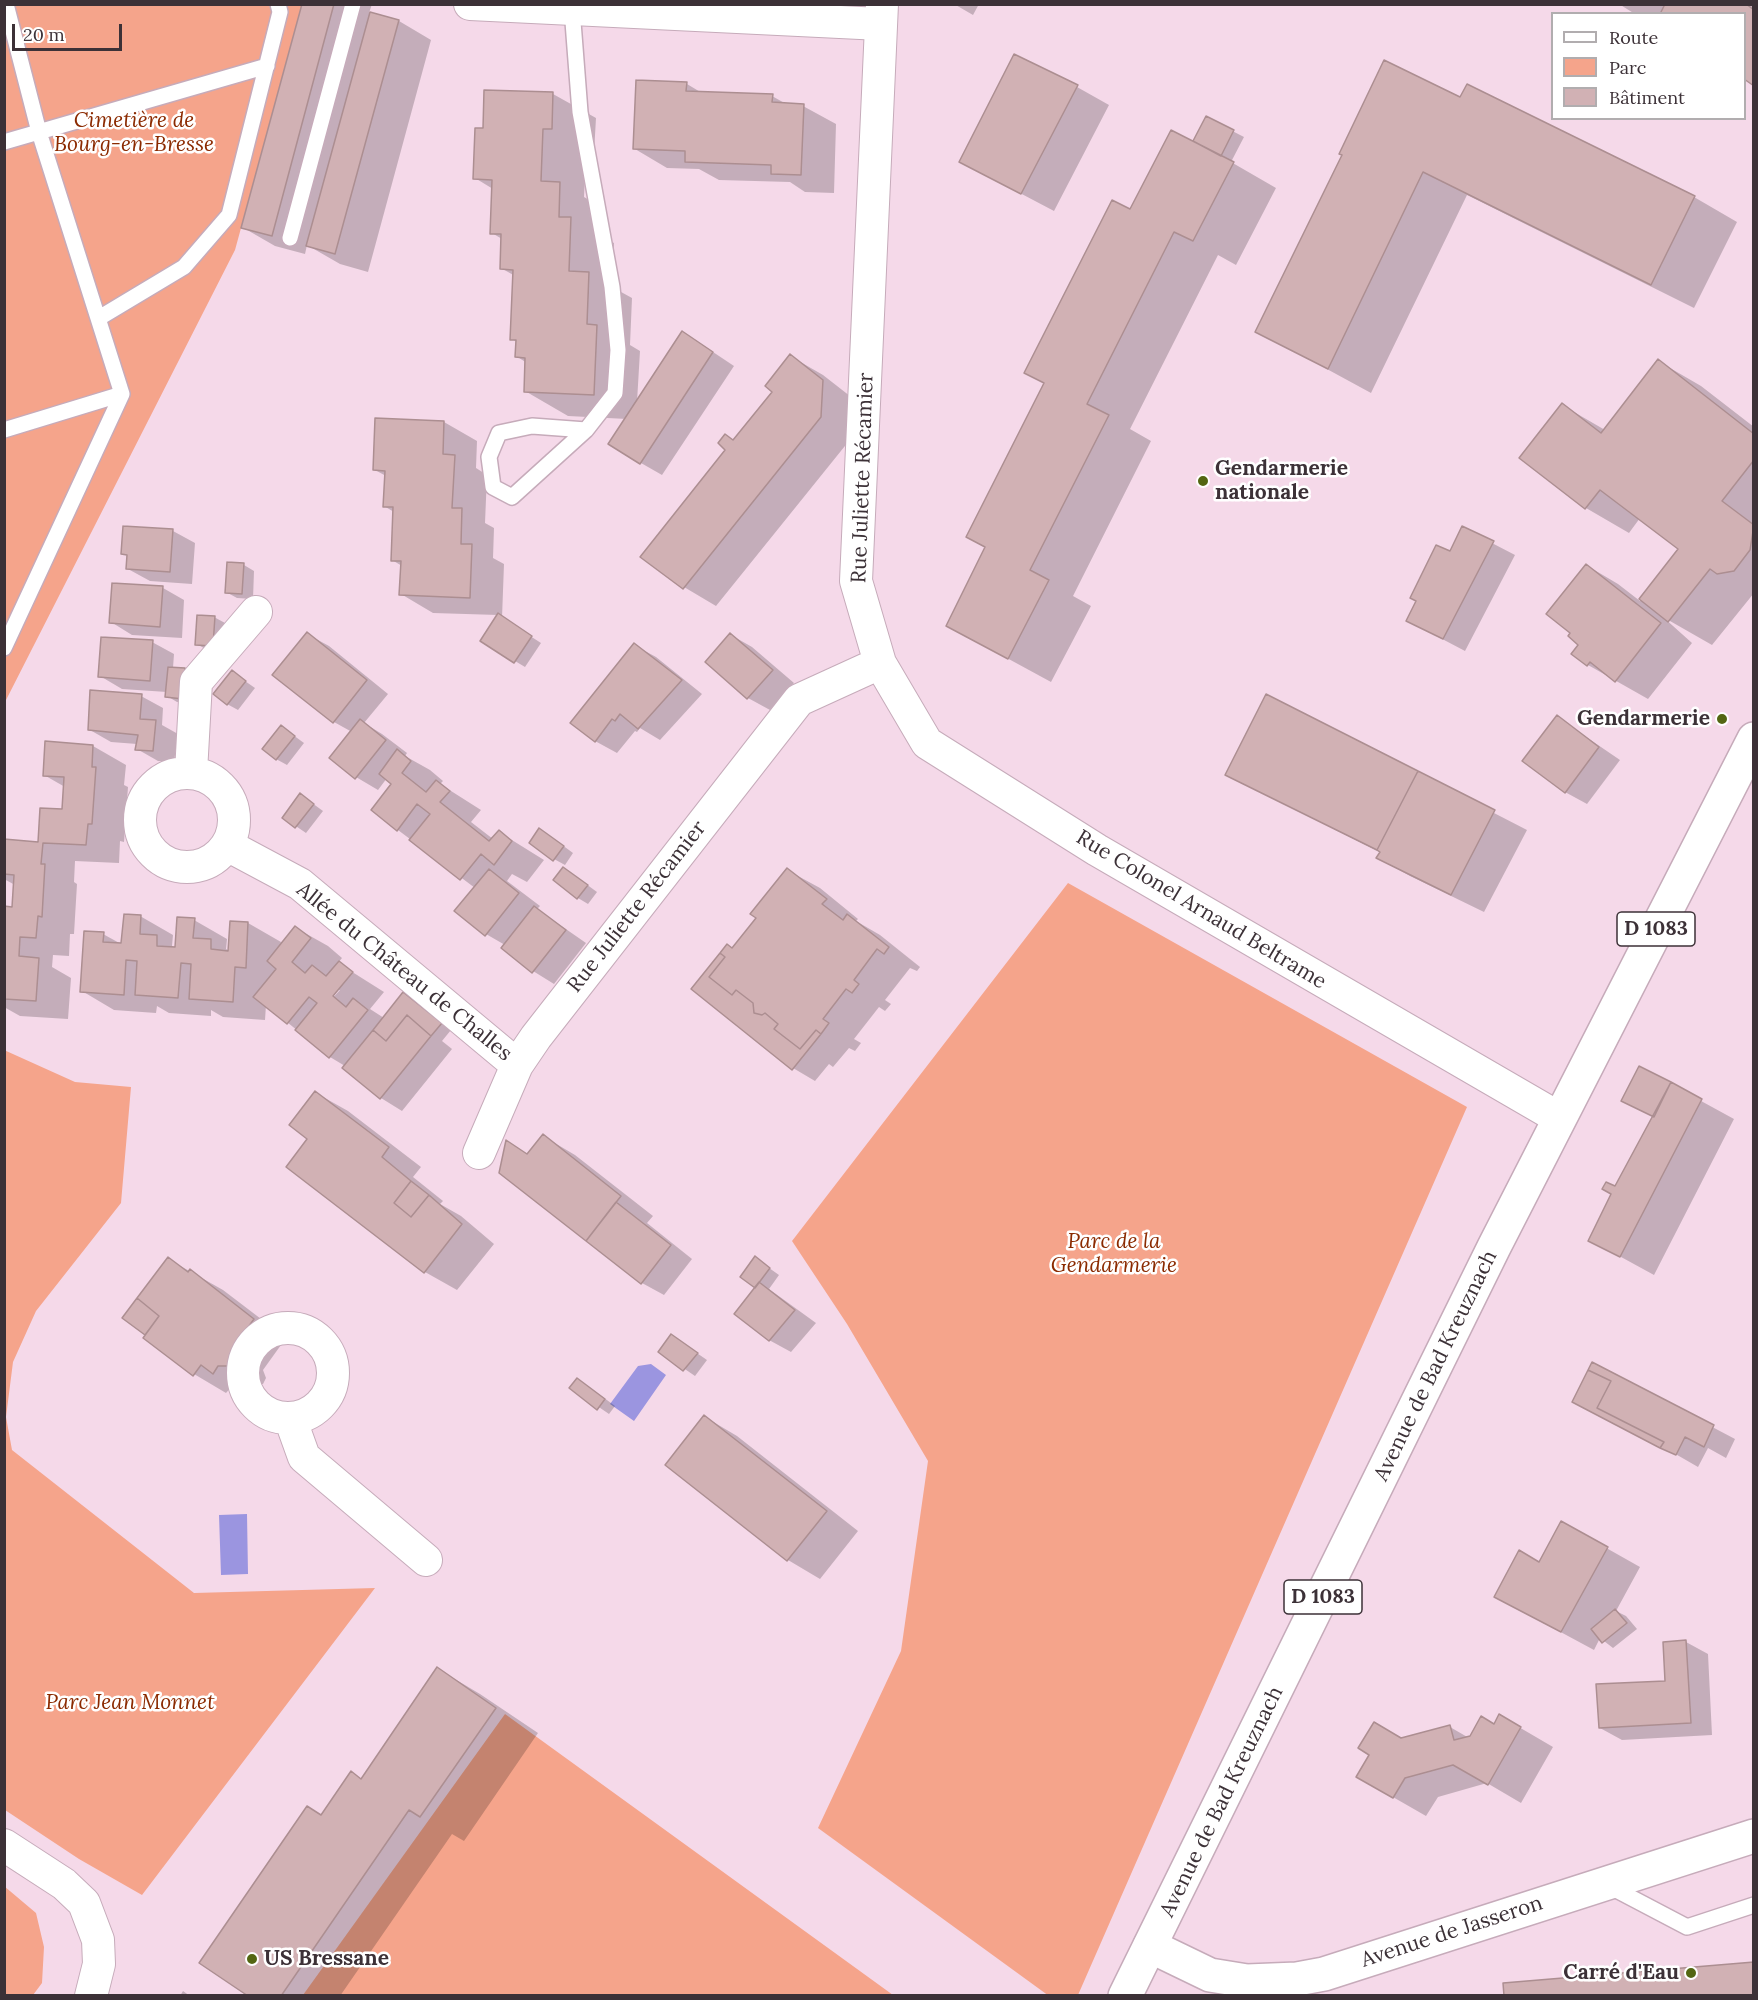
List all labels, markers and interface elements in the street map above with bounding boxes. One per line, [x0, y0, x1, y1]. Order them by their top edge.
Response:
scale bar [15, 12, 124, 50]
legend [1551, 12, 1746, 120]
text: 20 m [23, 23, 65, 46]
text: Route [1609, 26, 1658, 49]
text: Parc [1609, 56, 1646, 79]
text: Bâtiment [1609, 86, 1685, 109]
park label: Cimetière de Bourg-en-Bresse [54, 108, 214, 158]
street label: Rue Juliette Récamier [847, 372, 879, 584]
place label: Gendarmerie nationale [1215, 456, 1348, 506]
marker: Gendarmerie nationale [1196, 474, 1210, 488]
place label: Gendarmerie [1577, 706, 1710, 732]
marker: Gendarmerie [1715, 712, 1729, 726]
street label: Rue Juliette Récamier [562, 816, 712, 998]
street label: Rue Colonel Arnaud Beltrame [1071, 825, 1331, 995]
street label: Allée du Château de Challes [291, 877, 517, 1067]
road number: D 1083 [1617, 912, 1695, 946]
park label: Parc de la Gendarmerie [1051, 1229, 1177, 1279]
street label: Avenue de Bad Kreuznach [1369, 1247, 1503, 1485]
road number: D 1083 [1284, 1580, 1362, 1614]
street label: Avenue de Bad Kreuznach [1155, 1683, 1289, 1921]
park label: Parc Jean Monnet [45, 1690, 215, 1716]
street label: Avenue de Jasseron [1358, 1891, 1546, 1973]
place label: US Bressane [264, 1946, 389, 1972]
marker: US Bressane [245, 1952, 259, 1966]
place label: Carré d'Eau [1563, 1960, 1679, 1986]
marker: Carré d'Eau [1684, 1966, 1698, 1980]

